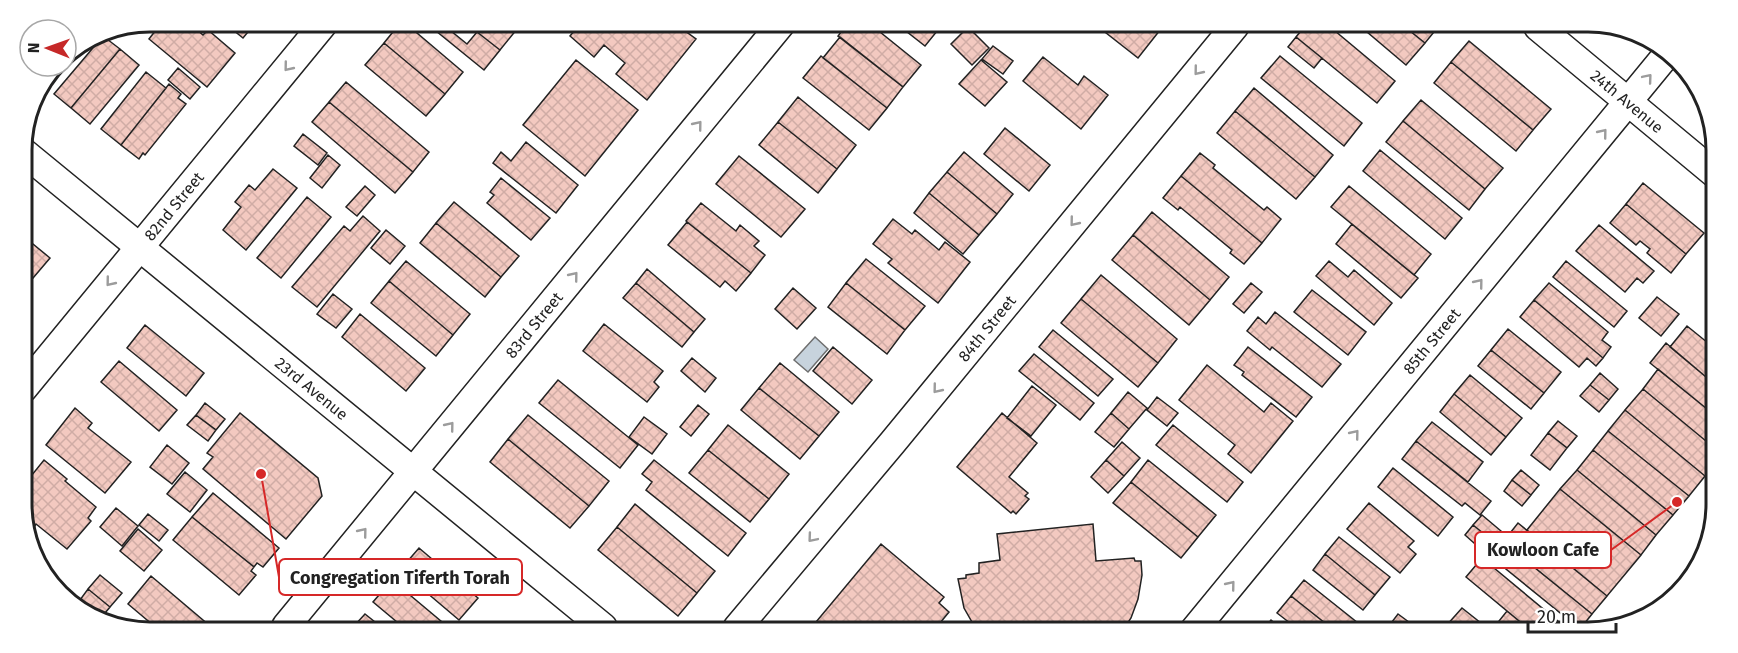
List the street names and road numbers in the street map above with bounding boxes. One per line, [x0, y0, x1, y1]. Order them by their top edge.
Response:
street label: 24th Avenue [1587, 66, 1667, 137]
street label: 82nd Street [140, 168, 208, 244]
street label: 83rd Street [501, 288, 567, 362]
street label: 84th Street [954, 291, 1020, 366]
street label: 85th Street [1399, 304, 1465, 378]
street label: 23rd Avenue [271, 353, 352, 424]

